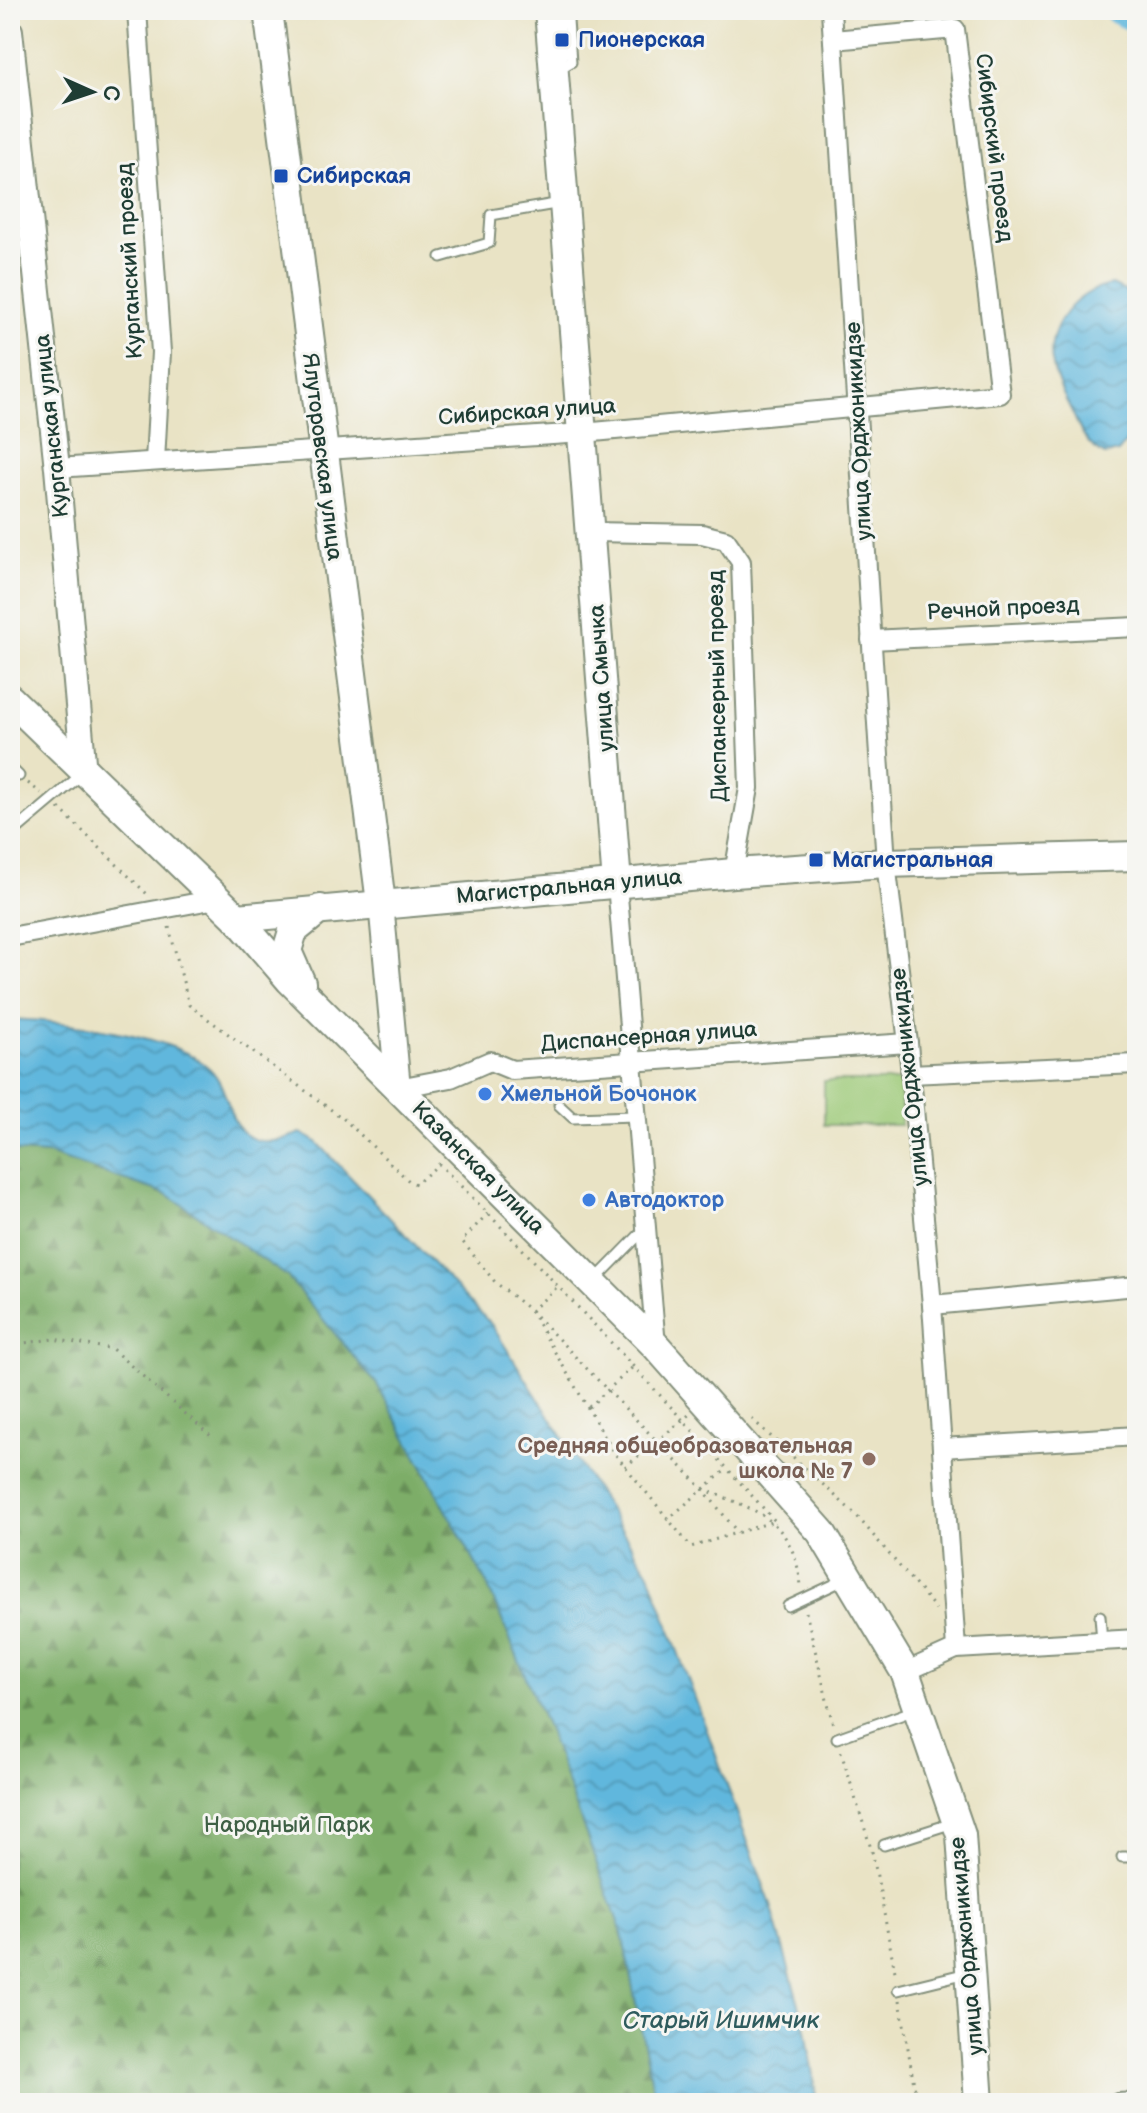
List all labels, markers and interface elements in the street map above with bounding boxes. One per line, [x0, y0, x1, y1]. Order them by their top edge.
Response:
place label: Пионерская [578, 27, 705, 54]
marker: Пионерская [553, 31, 571, 49]
north arrow [52, 52, 132, 132]
street label: Сибирский проезд [969, 52, 1019, 244]
text: С [97, 85, 124, 101]
street label: Курганский проезд [111, 162, 149, 360]
place label: Сибирская [297, 163, 411, 190]
marker: Сибирская [272, 167, 290, 185]
street label: улица Орджоникидзе [840, 321, 878, 541]
street label: Курганская улица [29, 333, 75, 519]
street label: Ялуторовская улица [296, 352, 348, 562]
street label: Сибирская улица [437, 392, 617, 432]
street label: Диспансерный проезд [702, 570, 734, 802]
street label: Речной проезд [926, 592, 1080, 626]
street label: улица Смычка [583, 603, 621, 753]
place label: Магистральная [832, 847, 993, 874]
marker: Магистральная [807, 851, 825, 869]
street label: Магистральная улица [455, 864, 683, 910]
street label: улица Орджоникидзе [885, 967, 935, 1187]
street label: Диспансерная улица [540, 1016, 758, 1058]
place label: Хмельной Бочонок [500, 1081, 696, 1108]
marker: Хмельной Бочонок [476, 1085, 494, 1103]
street label: Казанская улица [406, 1096, 550, 1240]
place label: Автодоктор [604, 1187, 724, 1214]
marker: Автодоктор [580, 1191, 598, 1209]
place label: Средняя общеобразовательная школа № 7 [518, 1433, 853, 1485]
marker: Средняя общеобразовательная школа № 7 [860, 1450, 878, 1468]
park label: Народный Парк [204, 1812, 370, 1839]
street label: улица Орджоникидзе [944, 1836, 990, 2056]
water label: Старый Ишимчик [623, 2006, 820, 2035]

